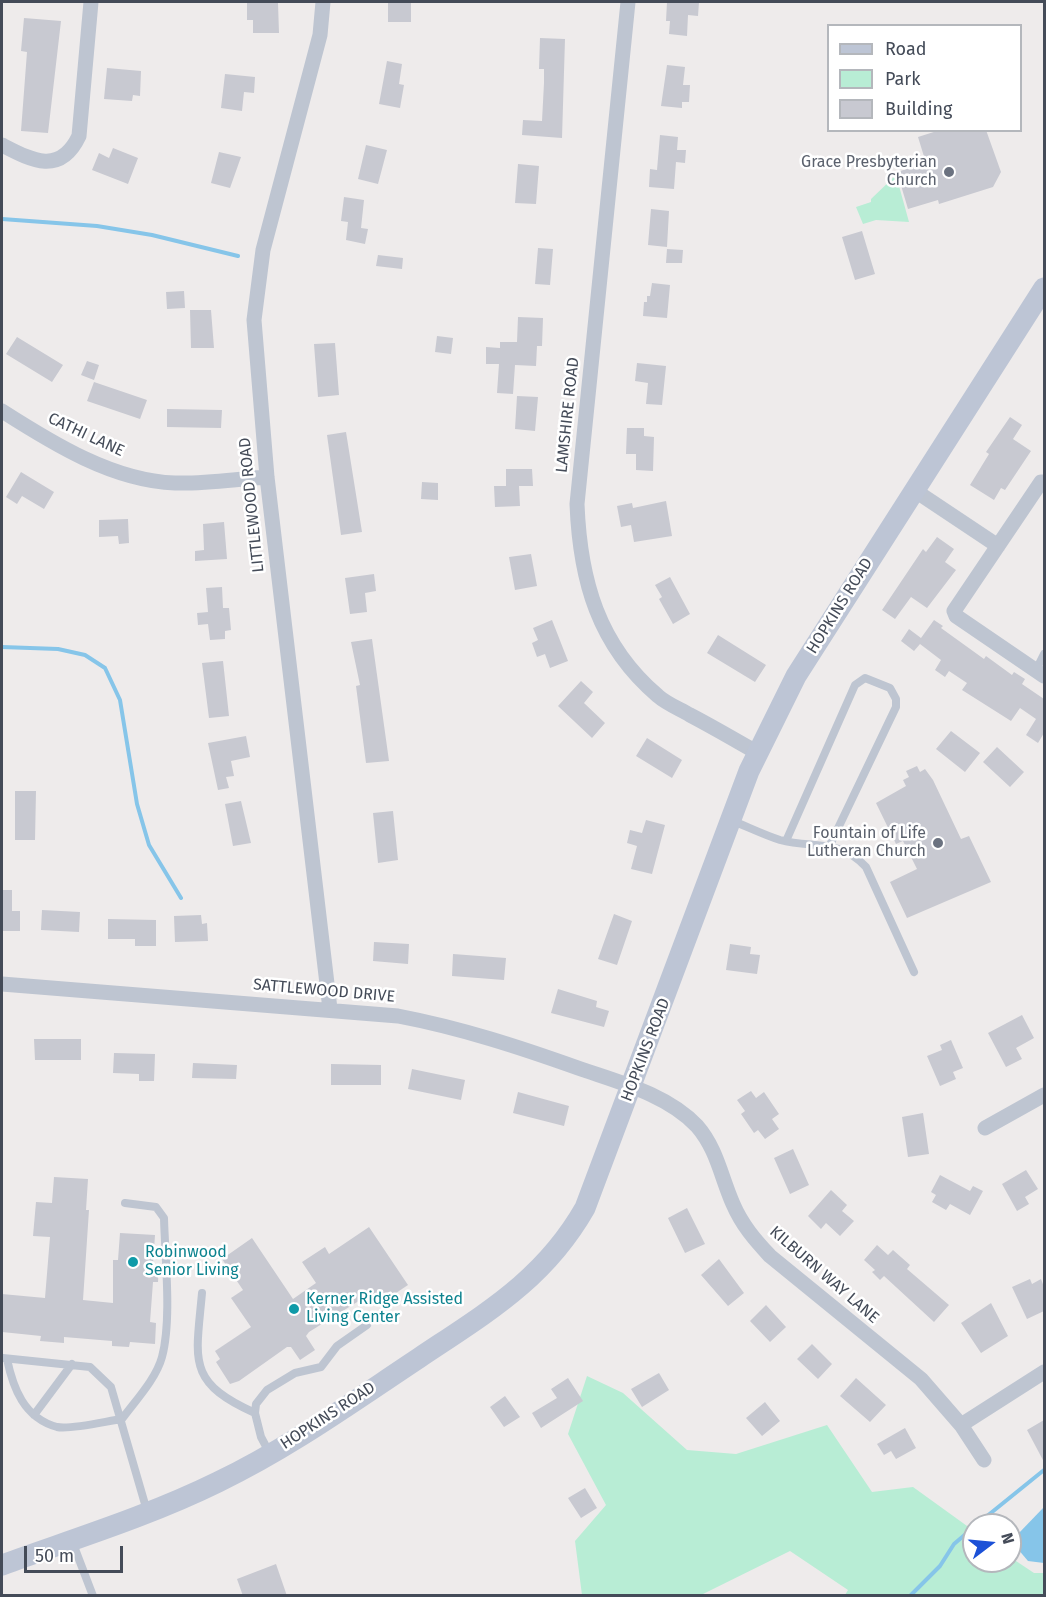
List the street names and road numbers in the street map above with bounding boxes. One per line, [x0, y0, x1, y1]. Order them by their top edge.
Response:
street label: LAMSHIRE ROAD [552, 356, 584, 474]
street label: CATHI LANE [45, 409, 127, 461]
street label: LITTLEWOOD ROAD [235, 437, 269, 573]
street label: HOPKINS ROAD [803, 555, 877, 657]
street label: SATTLEWOOD DRIVE [252, 975, 396, 1007]
street label: HOPKINS ROAD [617, 996, 675, 1104]
street label: KILBURN WAY LANE [765, 1222, 883, 1328]
street label: HOPKINS ROAD [277, 1378, 379, 1454]

